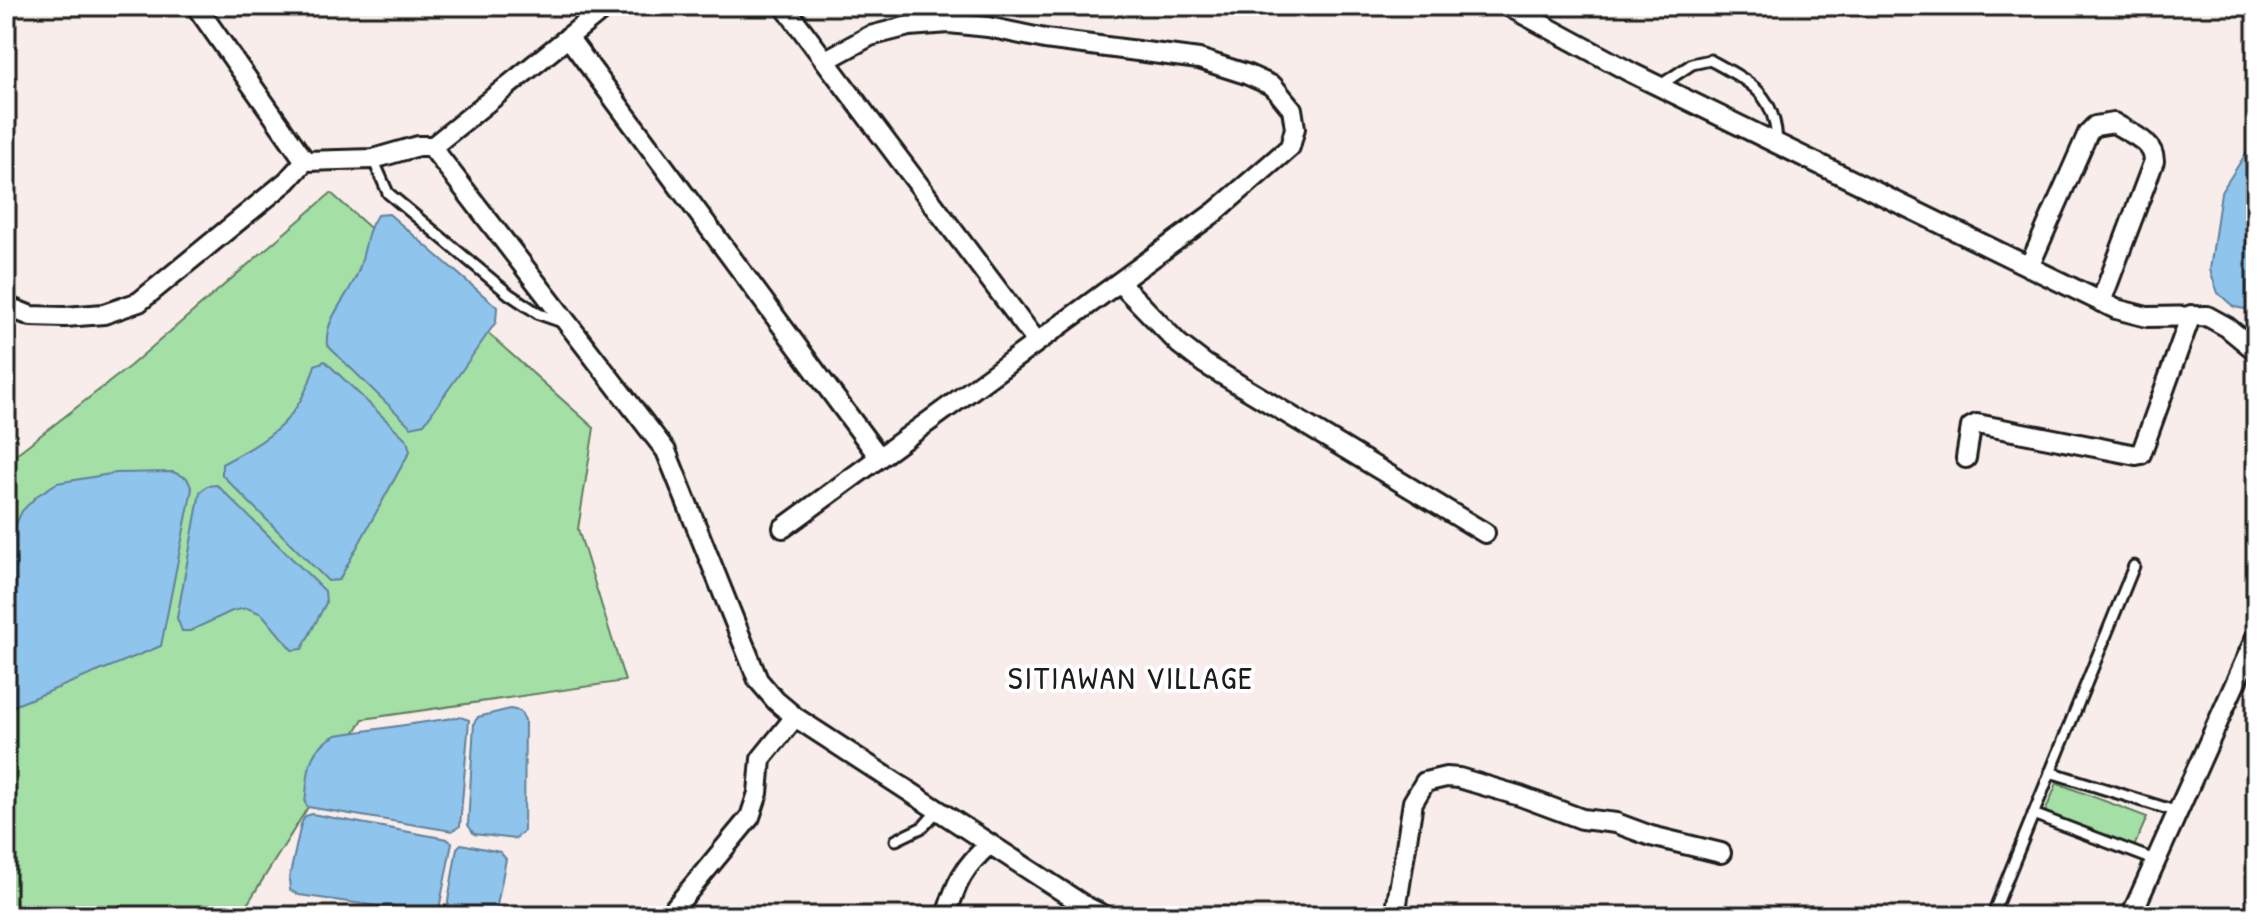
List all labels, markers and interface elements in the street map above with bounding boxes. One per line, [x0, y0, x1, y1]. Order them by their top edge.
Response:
district label: SITIAWAN VILLAGE [1008, 656, 1254, 699]

